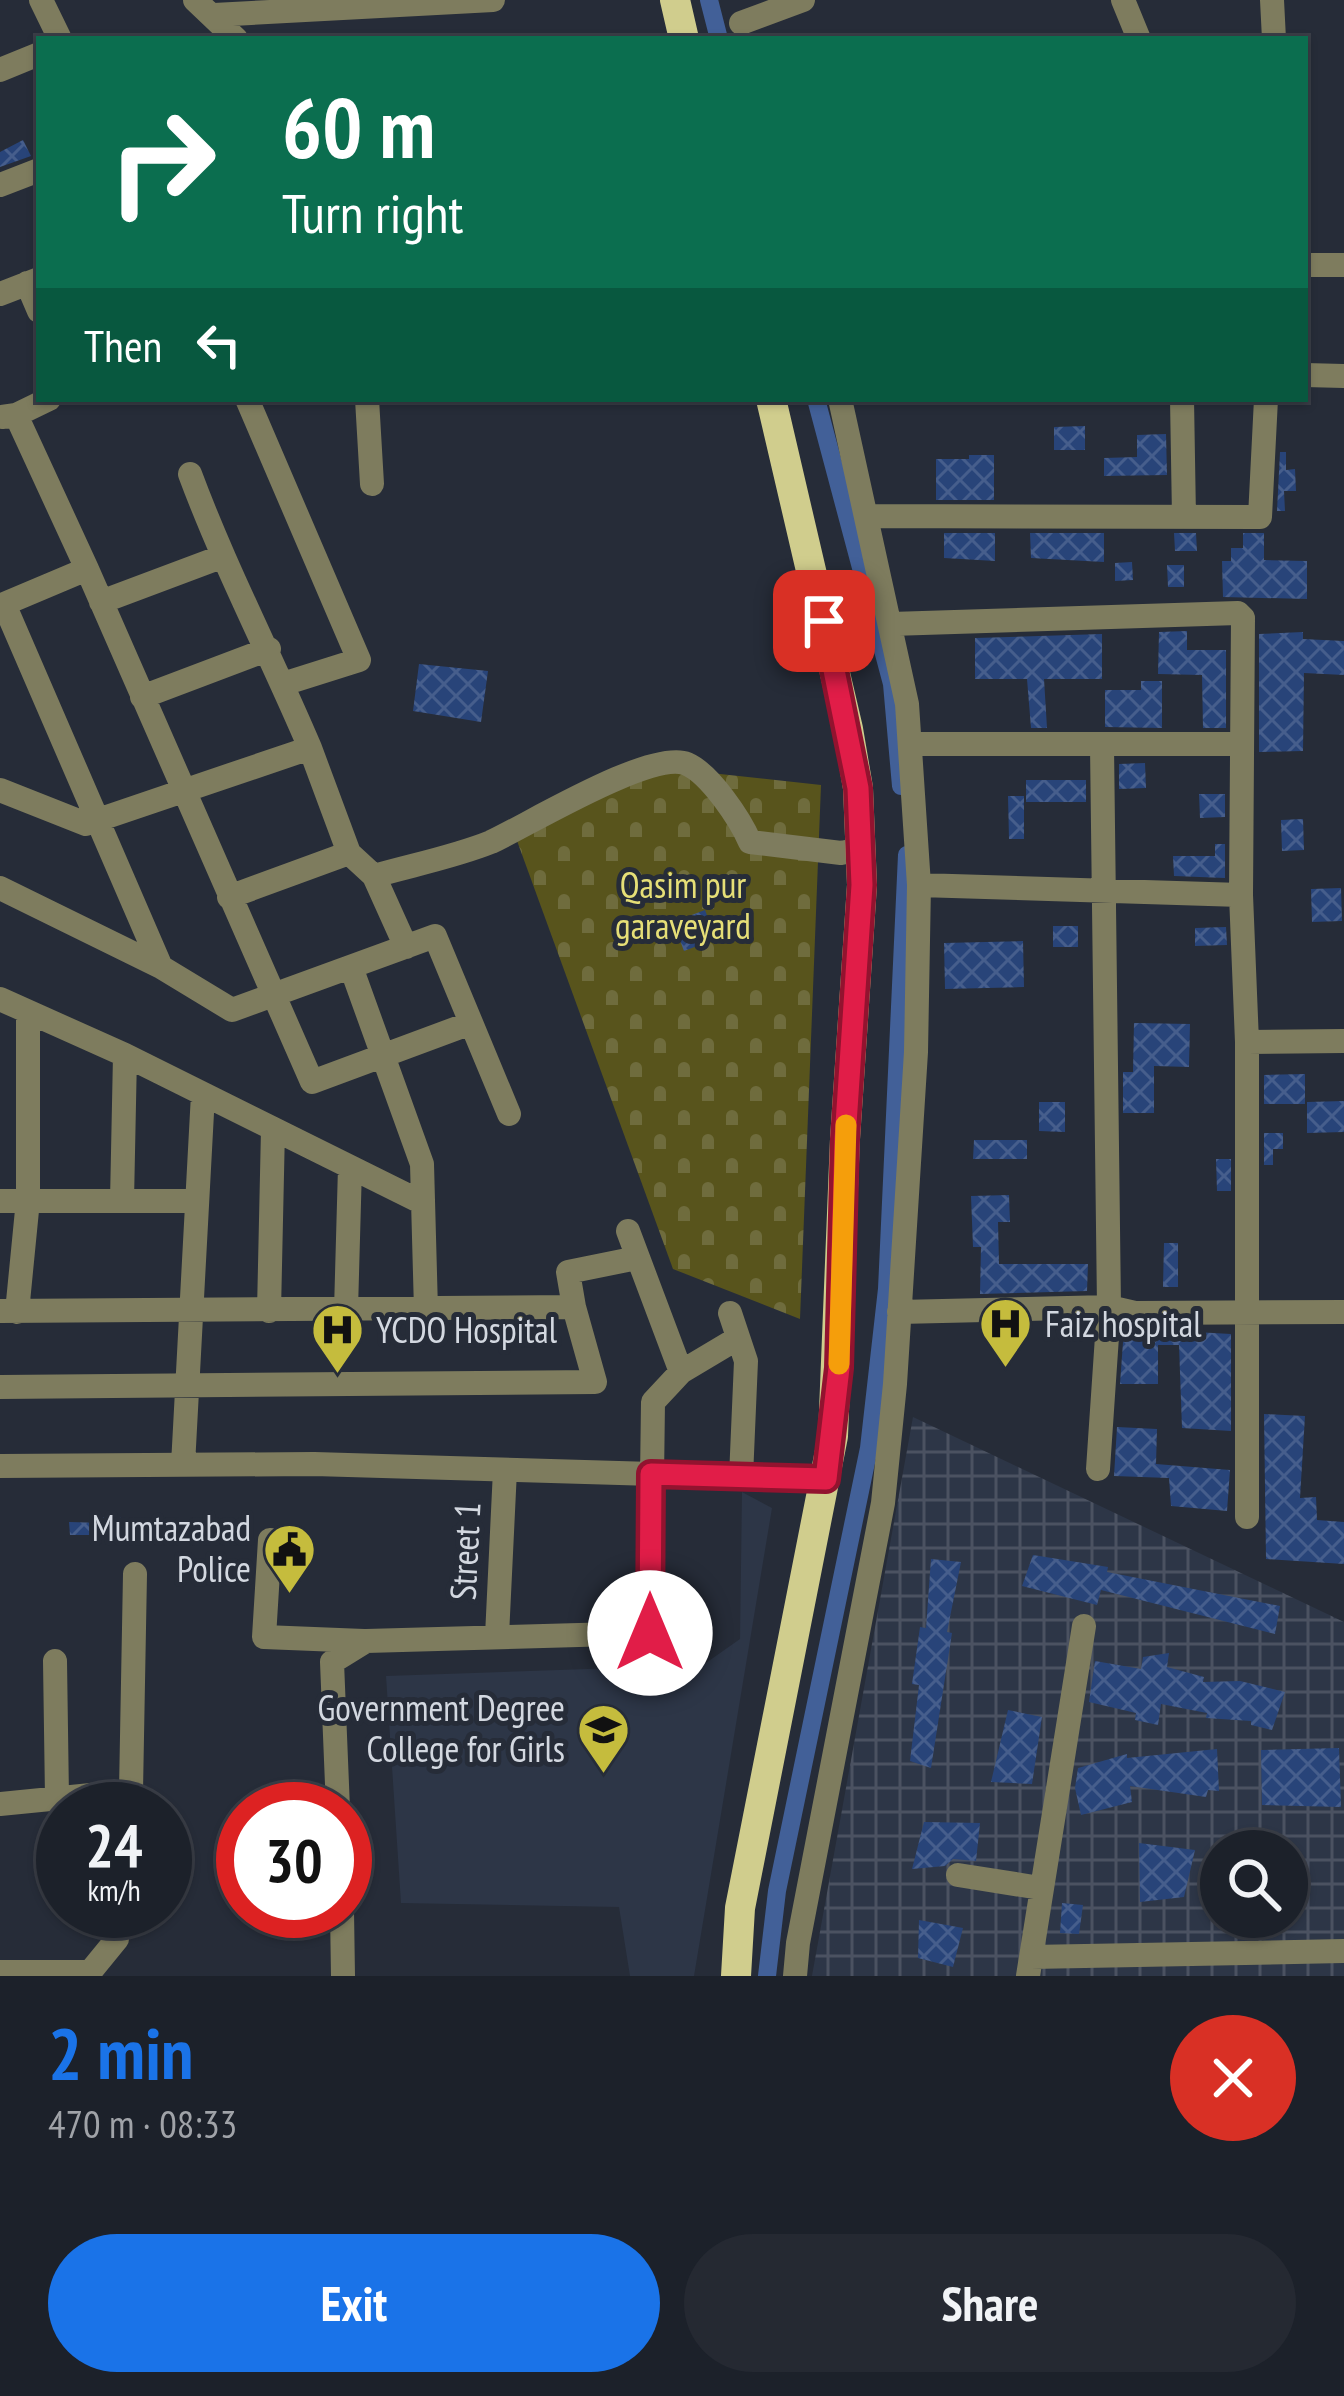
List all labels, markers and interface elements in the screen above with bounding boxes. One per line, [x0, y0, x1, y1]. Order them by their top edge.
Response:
text: 60 m [282, 72, 435, 181]
icon: right [84, 84, 240, 240]
text: Turn right [282, 178, 463, 248]
icon: left [186, 312, 252, 378]
text: Then [84, 316, 162, 374]
pin [773, 570, 875, 672]
icon: arrive [791, 588, 857, 654]
park label: Qasim pur garaveyard [615, 861, 751, 949]
hospital icon: Faiz hospital [978, 1296, 1034, 1370]
place label: Faiz hospital [1045, 1300, 1202, 1347]
hospital icon: YCDO Hospital [309, 1302, 365, 1376]
place label: YCDO Hospital [376, 1306, 558, 1353]
street label: Street 1 [438, 1501, 491, 1601]
place label: Mumtazabad Police [92, 1504, 251, 1592]
public building icon: Mumtazabad Police [262, 1521, 318, 1595]
position arrow [587, 1570, 713, 1696]
place label: Government Degree College for Girls [318, 1684, 565, 1772]
school or university icon: Government Degree College for Girls [576, 1701, 632, 1775]
speed limit sign: 30 [216, 1782, 372, 1938]
text: 24 [85, 1806, 143, 1884]
map controls [1200, 1830, 1308, 1938]
button: search [1200, 1830, 1308, 1938]
text: km/h [87, 1870, 141, 1909]
text: 2 min [48, 2006, 193, 2099]
button: close [1170, 2015, 1296, 2141]
text: 470 m · 08:33 [48, 2098, 237, 2149]
button: Exit [48, 2234, 660, 2372]
button: Share [684, 2234, 1296, 2372]

